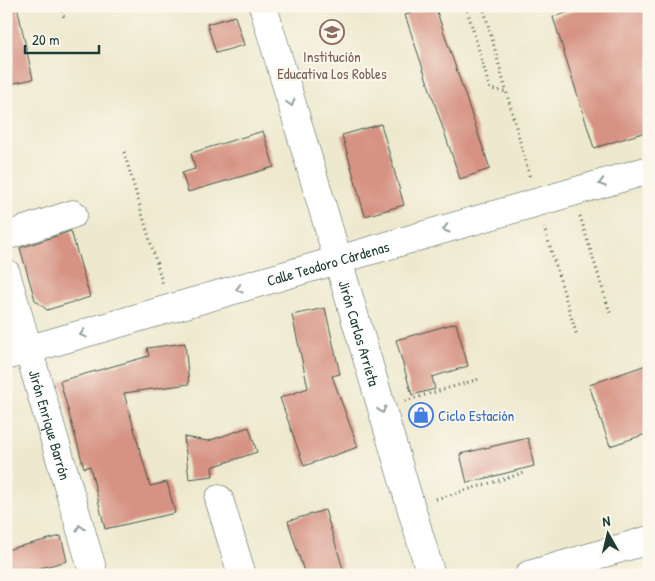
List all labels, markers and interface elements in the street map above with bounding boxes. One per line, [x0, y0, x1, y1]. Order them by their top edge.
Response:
school or university icon: Institución Educativa Los Robles [319, 19, 345, 45]
scale bar [25, 22, 99, 54]
text: 20 m [32, 29, 59, 50]
place label: Institución Educativa Los Robles [277, 46, 387, 84]
one-way arrow [286, 99, 296, 107]
one-way arrow [598, 178, 606, 188]
one-way arrow [442, 223, 450, 233]
street label: Calle Teodoro Cárdenas [264, 235, 392, 291]
street label: Jirón Carlos Arrieta [334, 278, 385, 389]
one-way arrow [236, 283, 244, 293]
one-way arrow [79, 328, 88, 339]
street label: Jirón Enrique Barrón [24, 367, 76, 483]
shop icon: Ciclo Estación [408, 402, 434, 428]
place label: Ciclo Estación [438, 405, 515, 426]
one-way arrow [377, 406, 387, 414]
north arrow [582, 508, 632, 558]
text: N [601, 511, 612, 531]
one-way arrow [75, 524, 86, 532]

